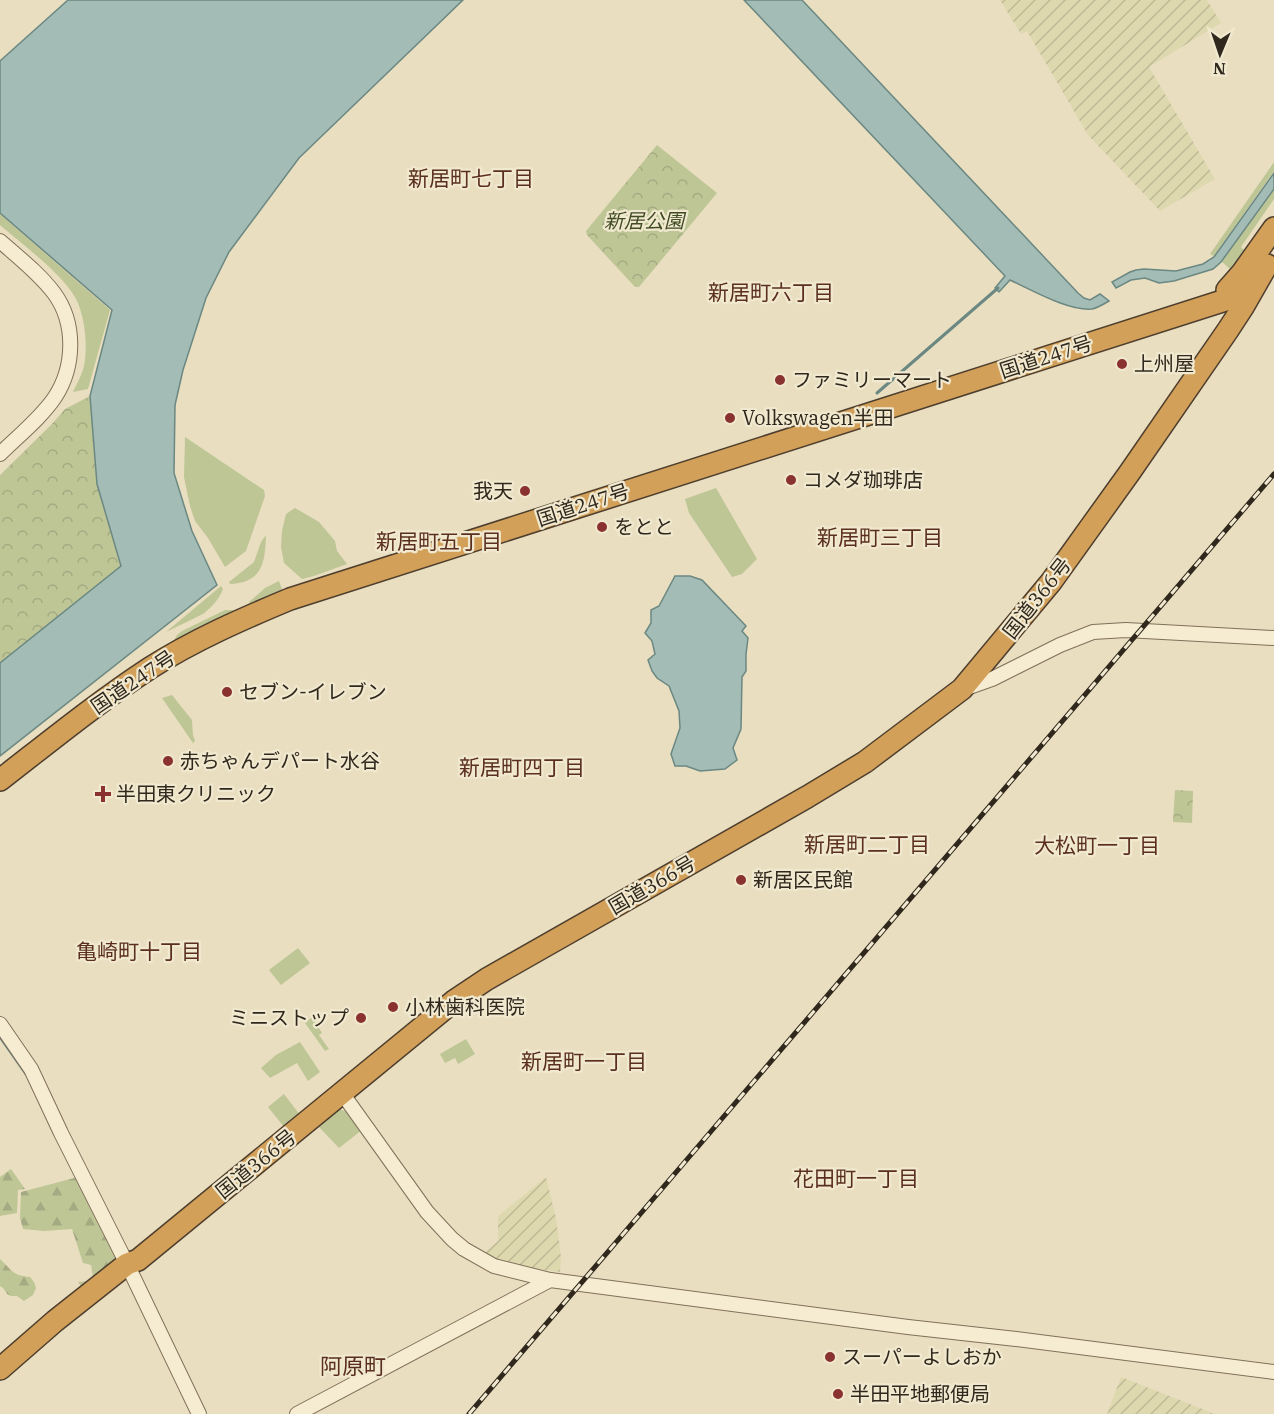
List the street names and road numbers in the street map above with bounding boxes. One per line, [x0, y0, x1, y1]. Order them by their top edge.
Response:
street label: 国道247号 [996, 329, 1096, 384]
street label: 国道247号 [533, 477, 633, 532]
street label: 国道366号 [996, 552, 1077, 644]
street label: 国道247号 [85, 644, 180, 720]
street label: 国道366号 [603, 849, 700, 920]
street label: 国道366号 [210, 1123, 301, 1204]

